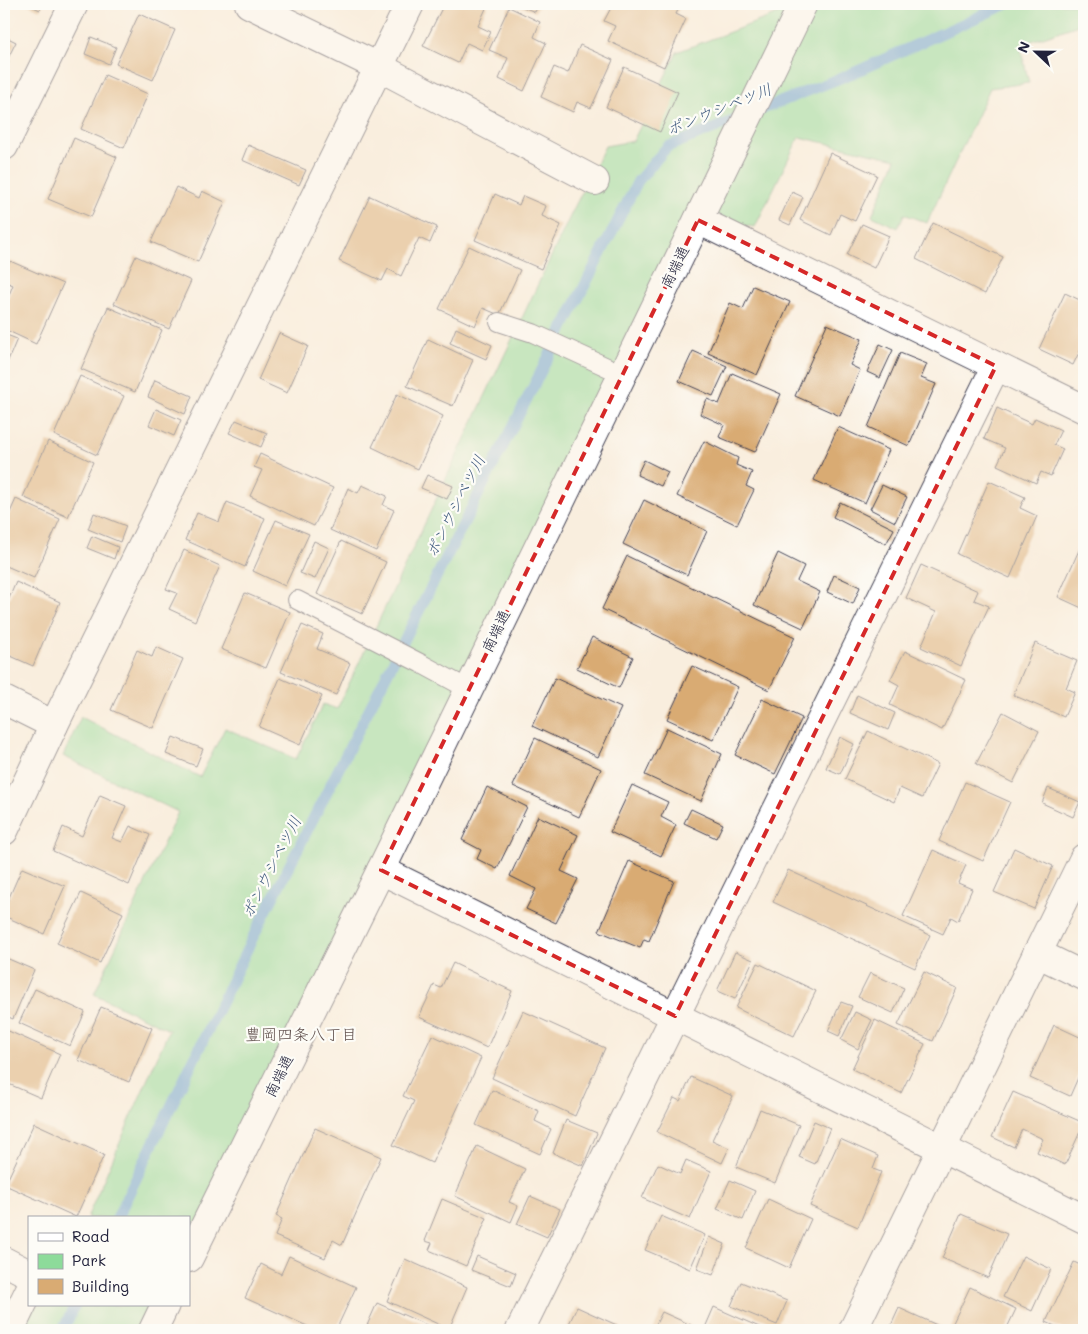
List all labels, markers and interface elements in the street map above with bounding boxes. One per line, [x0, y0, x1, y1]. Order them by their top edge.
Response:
north arrow [1010, 28, 1060, 78]
text: N [1013, 38, 1034, 55]
water label: ポンウシベツ川 [663, 78, 775, 139]
street label: 南端通 [655, 242, 693, 291]
water label: ポンウシベツ川 [420, 451, 489, 560]
street label: 南端通 [476, 606, 514, 655]
water label: ポンウシベツ川 [236, 812, 305, 921]
district label: 豊岡四条八丁目 [245, 1023, 357, 1044]
street label: 南端通 [259, 1051, 297, 1100]
legend [28, 1216, 190, 1306]
text: Road [72, 1226, 109, 1246]
text: Park [72, 1250, 106, 1270]
text: Building [72, 1276, 129, 1296]

